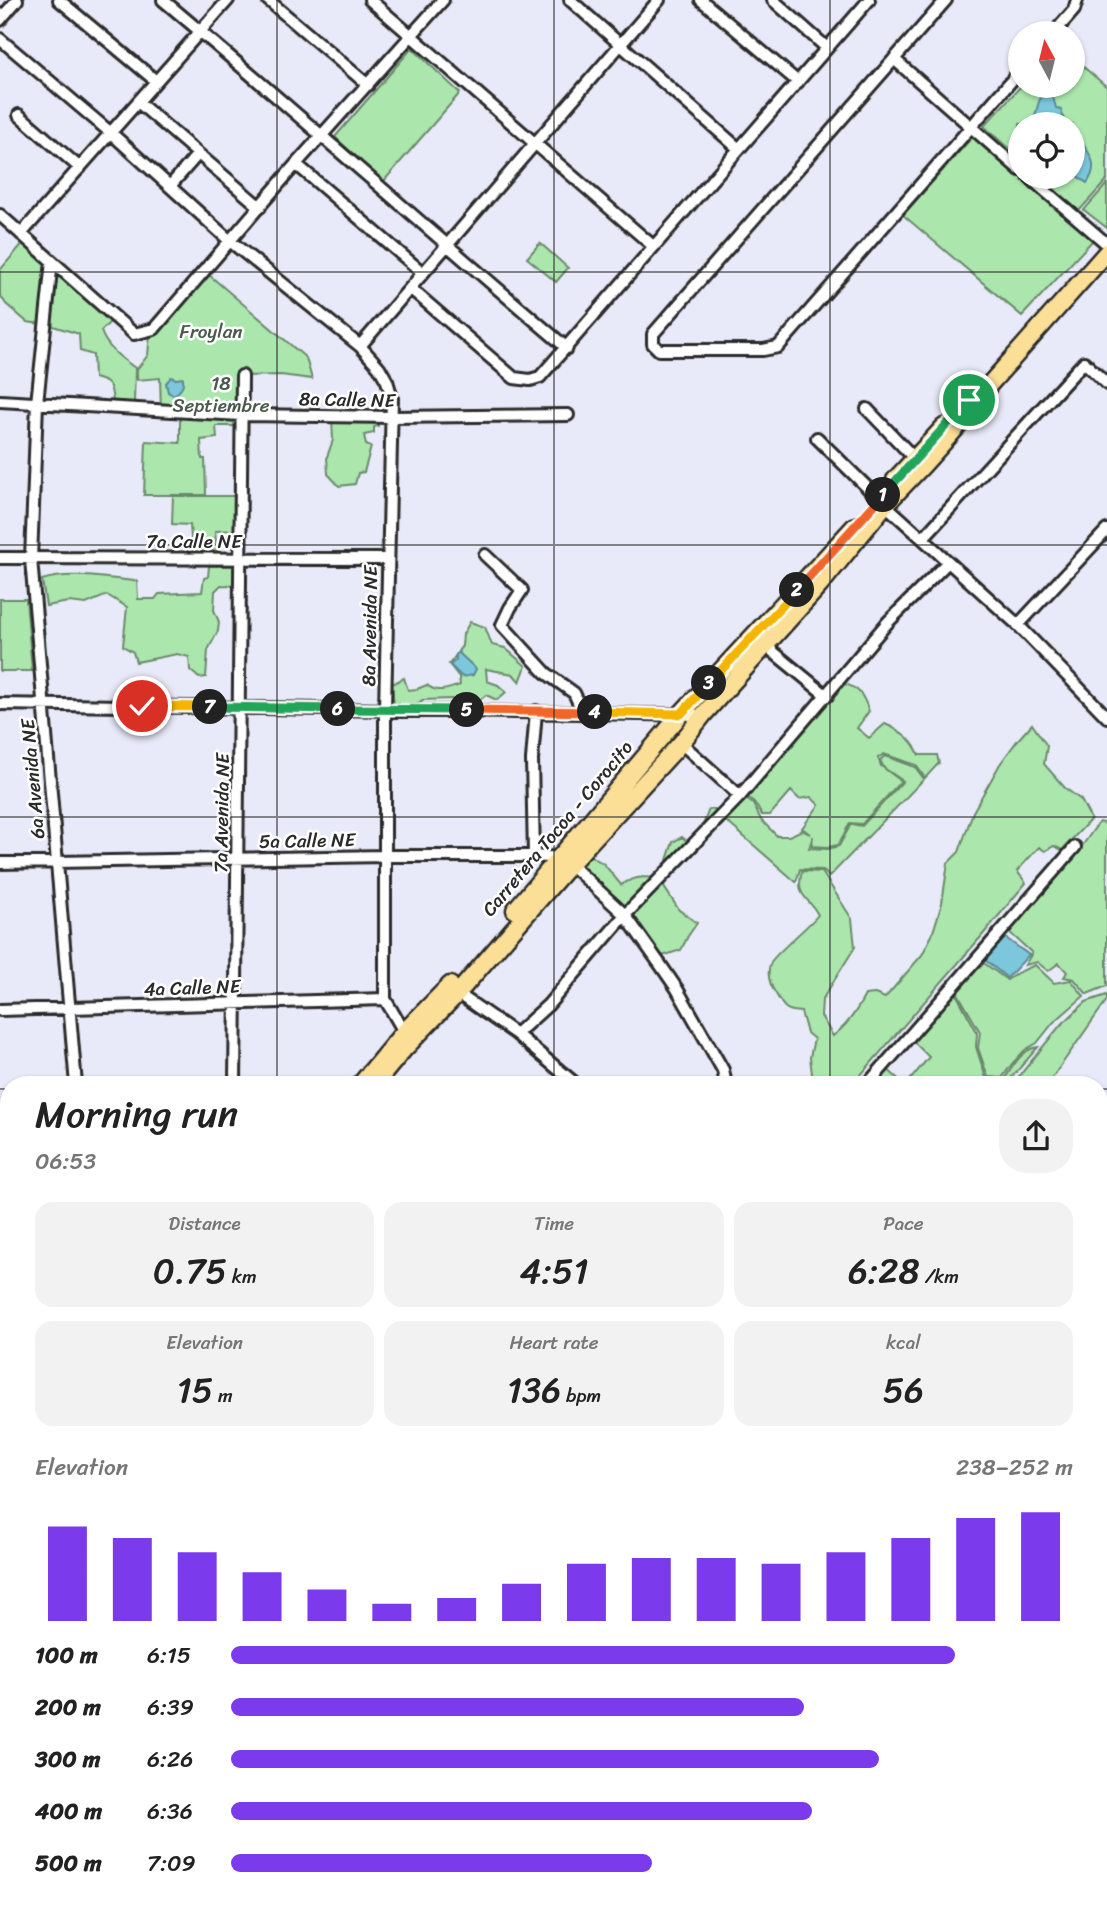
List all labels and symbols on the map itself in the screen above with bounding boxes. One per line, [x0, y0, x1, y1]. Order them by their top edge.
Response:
north arrow [1008, 21, 1085, 98]
park label: Froylan [180, 315, 242, 348]
park label: 18 Septiembre [172, 367, 270, 422]
pin [939, 370, 999, 430]
street label: 8a Calle NE [299, 382, 397, 417]
pin: 1 [866, 477, 900, 512]
street label: 7a Calle NE [146, 525, 243, 558]
street label: 8a Avenida NE [352, 564, 387, 687]
pin: 2 [780, 572, 814, 608]
pin: 3 [692, 666, 726, 700]
pin [112, 676, 172, 736]
pin: 7 [192, 690, 228, 724]
pin: 6 [320, 692, 356, 726]
pin: 5 [449, 692, 484, 728]
pin: 4 [578, 694, 612, 730]
street label: 6a Avenida NE [11, 716, 54, 840]
street label: Carretera Tocoa - Corocito [473, 732, 642, 924]
street label: 7a Avenida NE [204, 751, 239, 873]
street label: 5a Calle NE [259, 823, 357, 858]
street label: 4a Calle NE [143, 969, 242, 1006]

